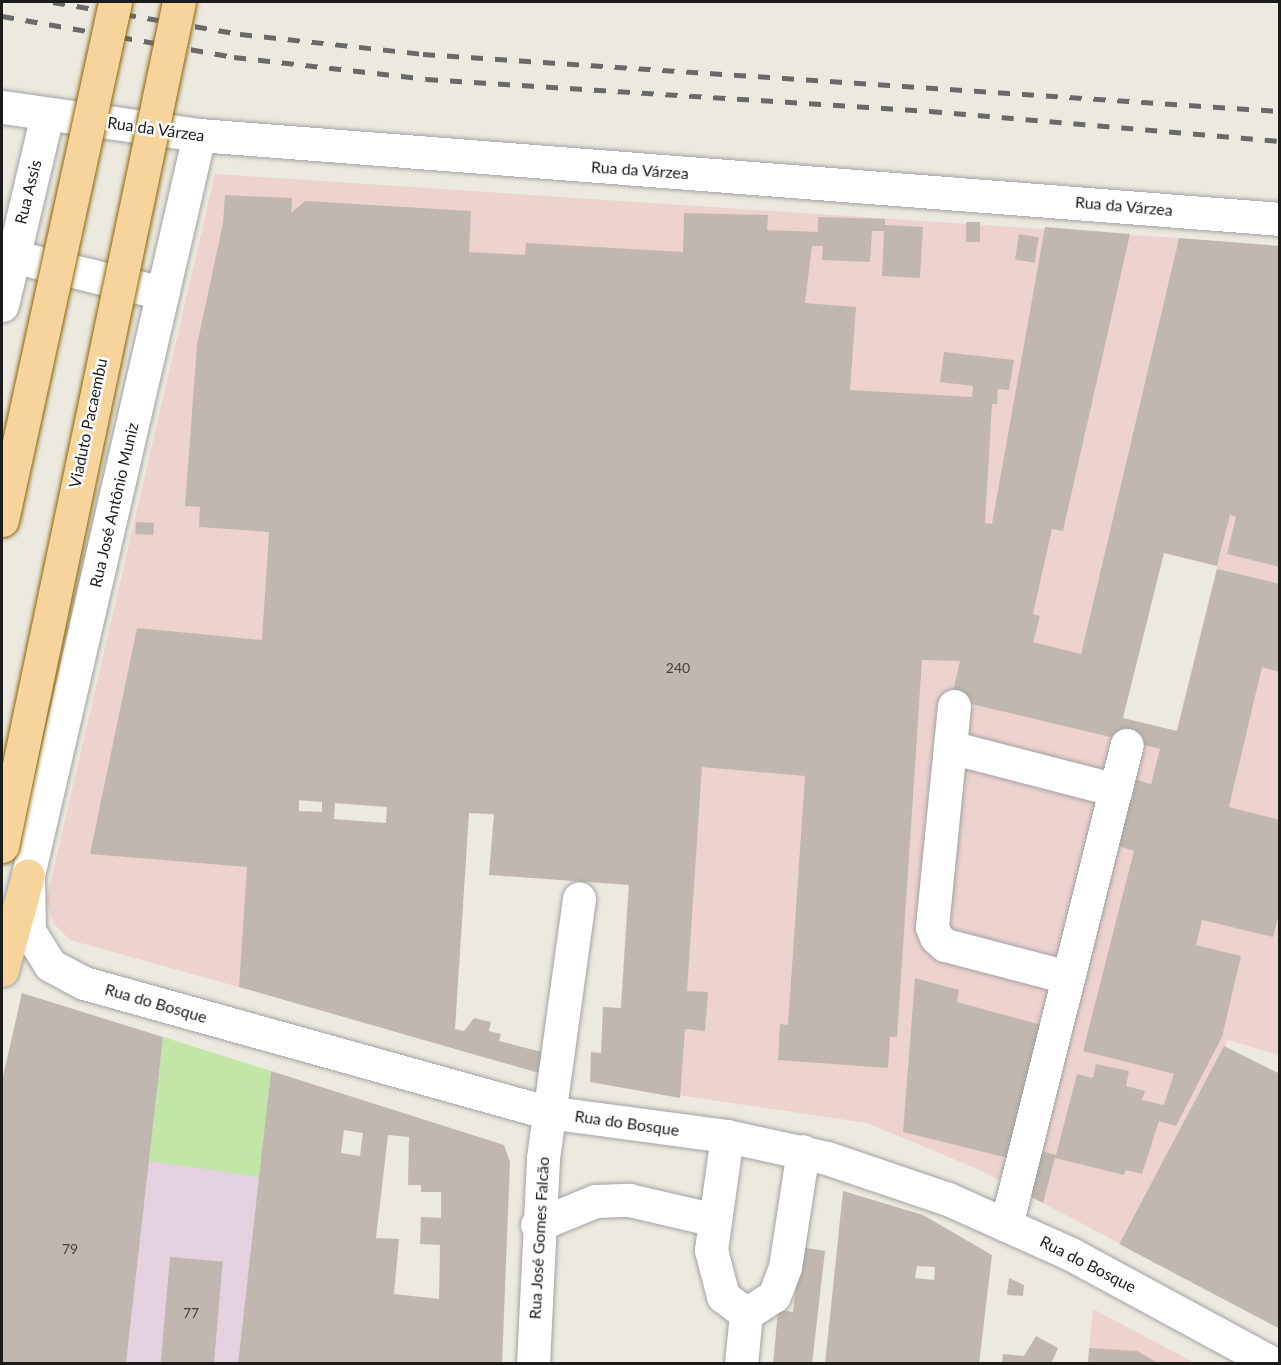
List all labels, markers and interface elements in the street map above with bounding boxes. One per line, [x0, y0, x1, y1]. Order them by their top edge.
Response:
street label: Rua da Várzea [106, 113, 206, 145]
street label: Rua da Várzea [590, 157, 690, 183]
street label: Rua Assis [11, 158, 45, 226]
street label: Rua da Várzea [1074, 192, 1174, 220]
street label: Viaduto Pacaembu [65, 357, 111, 489]
street label: Rua José Antônio Muniz [86, 420, 142, 590]
house number: 240 [666, 660, 690, 676]
street label: Rua do Bosque [103, 979, 209, 1027]
street label: Rua do Bosque [574, 1106, 680, 1140]
street label: Rua José Gomes Falcão [525, 1156, 553, 1320]
street label: Rua do Bosque [1037, 1232, 1139, 1296]
house number: 79 [62, 1241, 78, 1257]
house number: 77 [183, 1305, 199, 1321]

